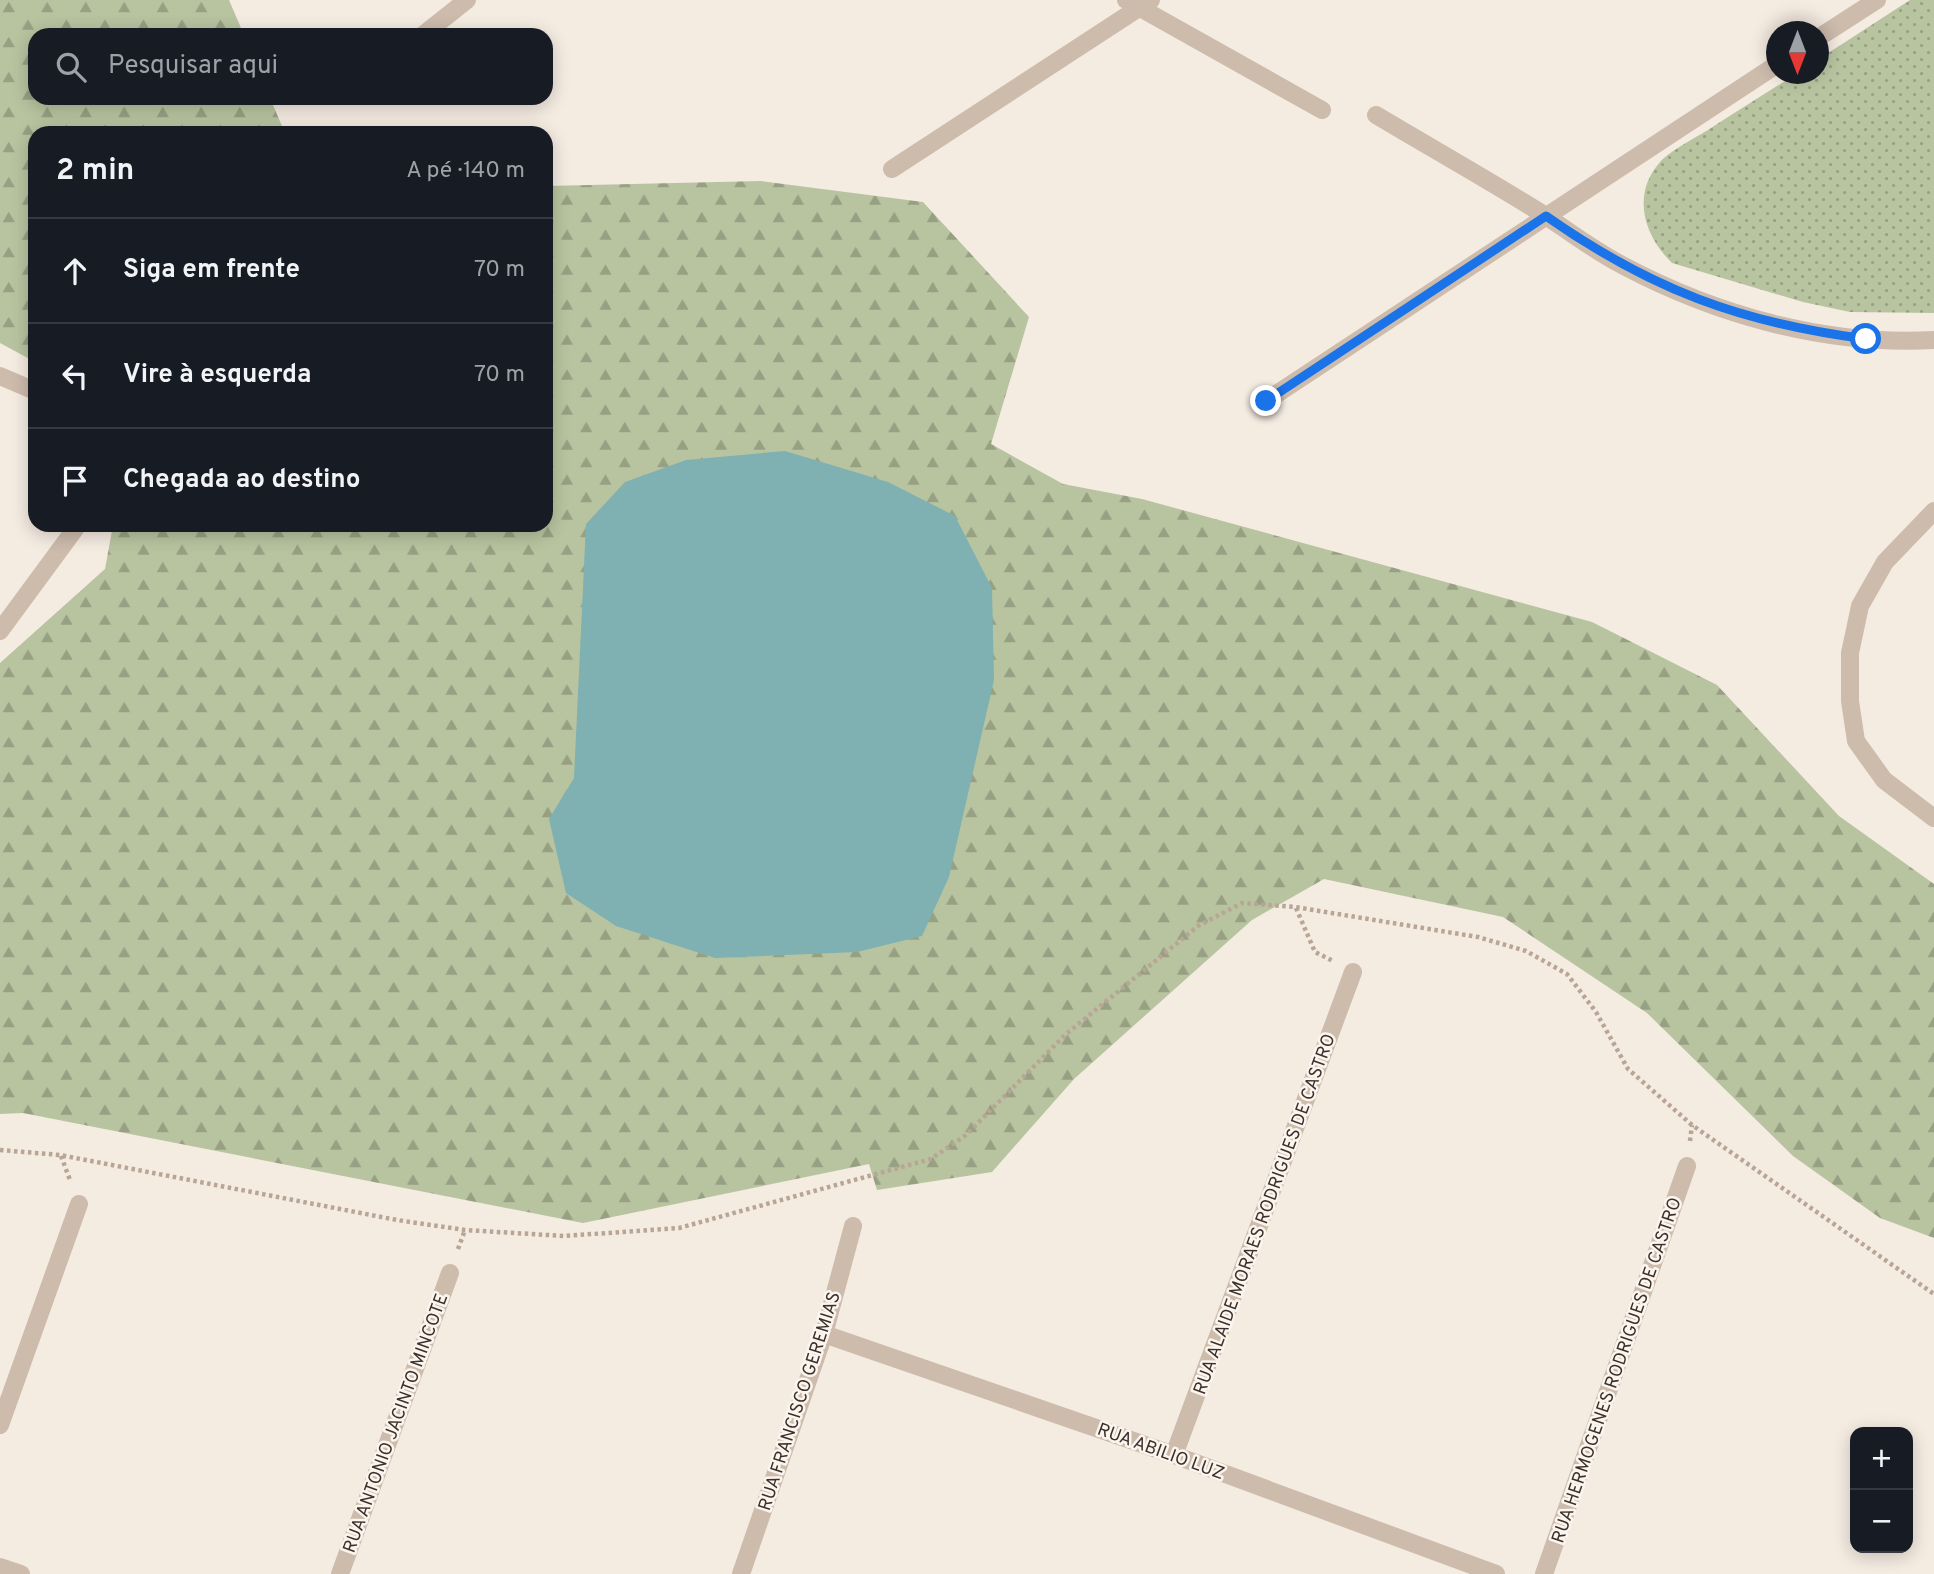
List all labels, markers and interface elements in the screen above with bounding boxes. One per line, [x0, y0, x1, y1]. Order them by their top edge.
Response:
north arrow [1766, 21, 1829, 84]
search box [28, 28, 553, 105]
icon: search [52, 48, 90, 86]
text: Pesquisar aqui [108, 50, 278, 83]
text: 2 min [56, 153, 134, 190]
text: A pé · 140 m [406, 157, 525, 186]
icon: ahead [56, 252, 94, 290]
text: Siga em frente [123, 254, 300, 287]
text: 70 m [474, 256, 525, 285]
route start [1850, 323, 1881, 354]
icon: left [56, 357, 94, 395]
text: Vire à esquerda [123, 359, 311, 392]
text: 70 m [474, 361, 525, 390]
route end [1250, 385, 1281, 416]
icon: arrive [56, 462, 94, 500]
text: Chegada ao destino [123, 464, 360, 497]
street label: RUA ALAIDE MORAES RODRIGUES DE CASTRO [1189, 1031, 1342, 1398]
street label: RUA HERMOGENES RODRIGUES DE CASTRO [1547, 1195, 1688, 1546]
street label: RUA FRANCISCO GEREMIAS [754, 1289, 847, 1514]
street label: RUA ANTONIO JACINTO MINCOTE [339, 1291, 454, 1556]
street label: RUA ABILIO LUZ [1094, 1419, 1227, 1486]
map controls [1850, 1427, 1913, 1553]
button: + [1850, 1427, 1913, 1490]
button: − [1850, 1490, 1913, 1553]

